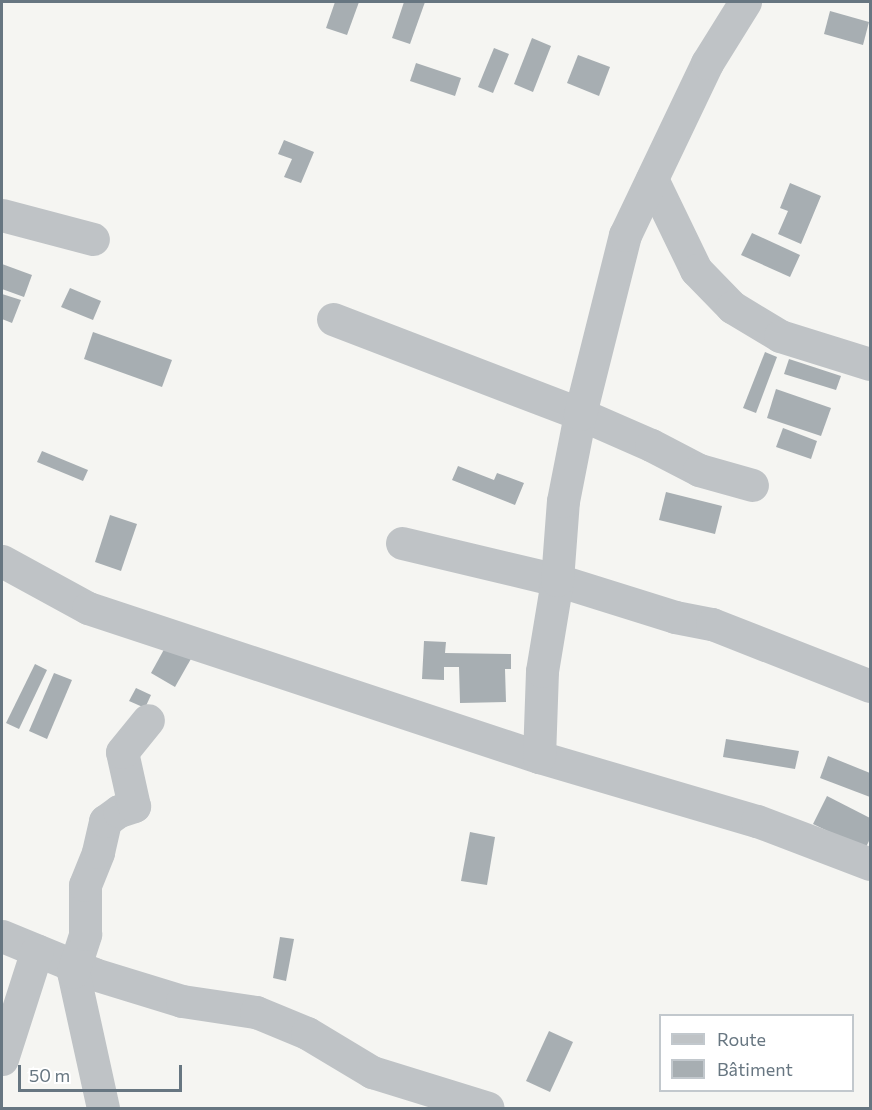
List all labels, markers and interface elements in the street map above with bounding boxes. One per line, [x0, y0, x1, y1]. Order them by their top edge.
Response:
legend [659, 1014, 854, 1092]
text: Route [717, 1028, 766, 1050]
scale bar [21, 1053, 184, 1091]
text: Bâtiment [717, 1058, 793, 1080]
text: 50 m [29, 1064, 70, 1086]

